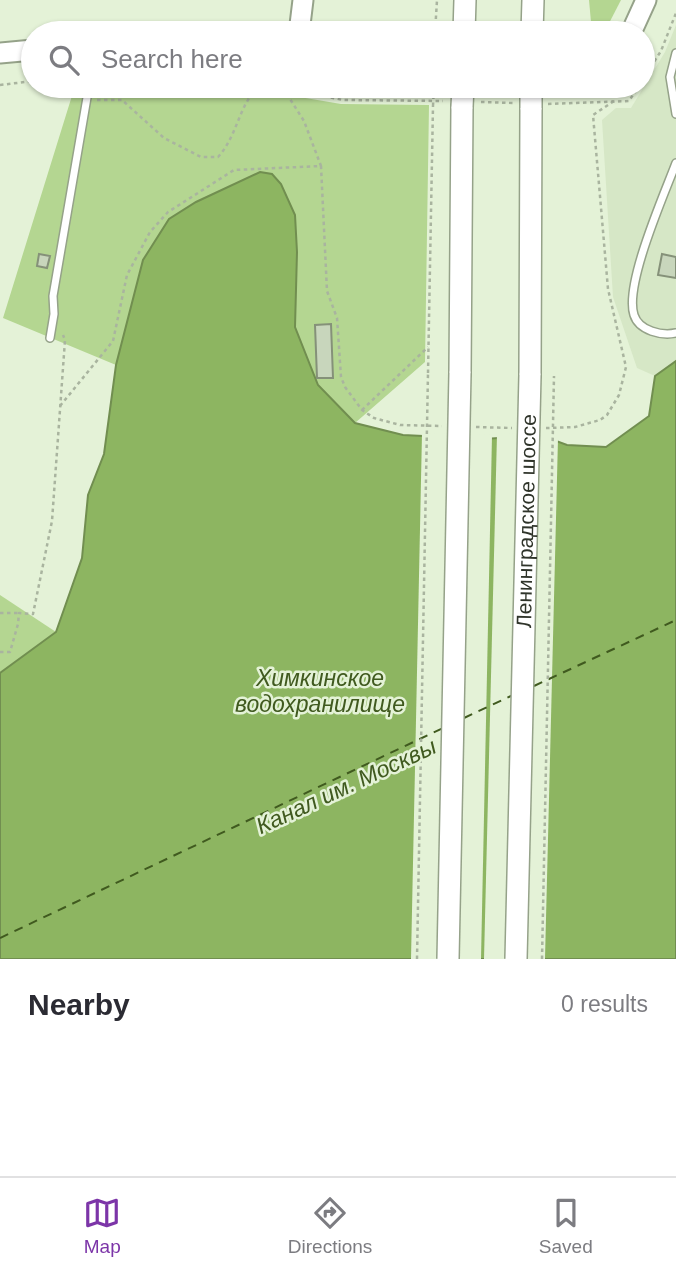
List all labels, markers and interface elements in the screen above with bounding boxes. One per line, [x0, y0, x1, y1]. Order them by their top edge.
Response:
search box [21, 21, 655, 98]
icon: search [45, 41, 83, 79]
text: Search here [101, 44, 243, 74]
street label: Ленинградское шоссе [512, 414, 540, 628]
water label: Химкинское водохранилище [235, 665, 405, 717]
water label: Канал им. Москвы [252, 733, 440, 839]
text: Nearby [28, 988, 130, 1021]
text: 0 results [561, 991, 648, 1017]
tab: Map [83, 1194, 121, 1258]
tab: Directions [288, 1194, 372, 1258]
tab: Saved [539, 1194, 593, 1258]

